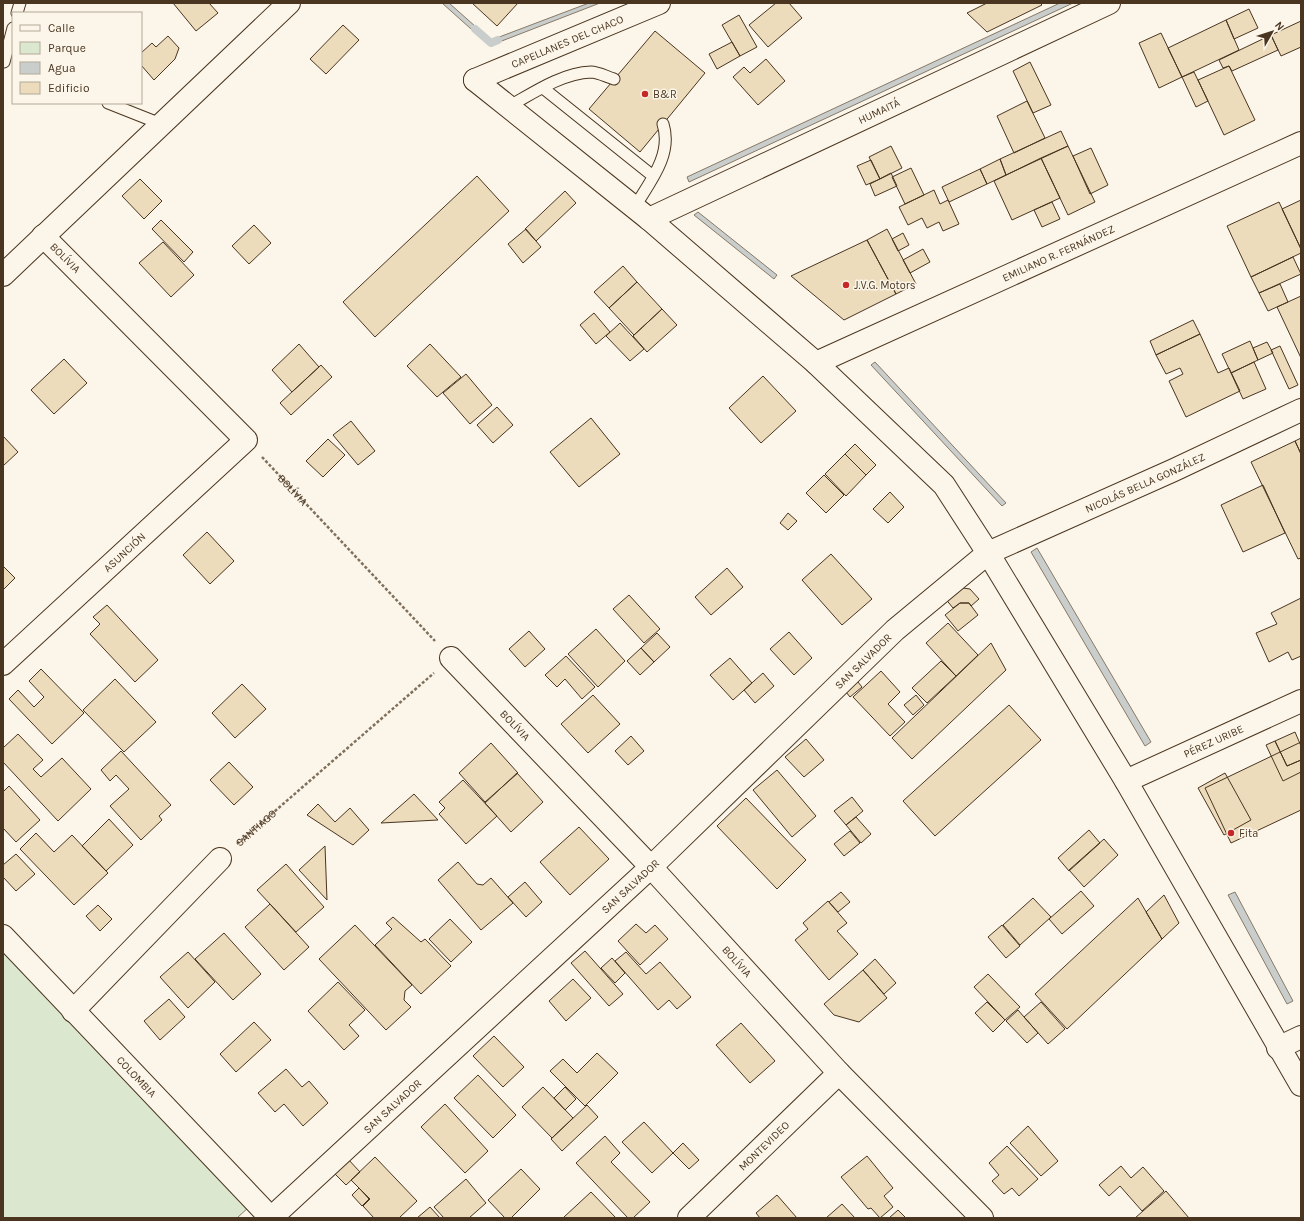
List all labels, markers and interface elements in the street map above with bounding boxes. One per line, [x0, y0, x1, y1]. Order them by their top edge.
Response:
legend [12, 12, 142, 104]
street label: CAPELLANES DEL CHACO [509, 12, 625, 71]
north arrow [1252, 12, 1292, 52]
text: N [1272, 19, 1287, 33]
text: Calle [48, 21, 75, 35]
text: Parque [48, 41, 86, 55]
text: Agua [48, 61, 76, 75]
text: Edificio [48, 81, 89, 95]
place label: B&R [653, 88, 677, 101]
marker: B&R [640, 89, 650, 99]
street label: HUMAITÁ [856, 94, 903, 126]
street label: EMILIANO R. FERNÁNDEZ [1000, 222, 1116, 284]
street label: BOLÍVIA [47, 239, 85, 276]
place label: J.V.G. Motors [854, 279, 916, 292]
marker: J.V.G. Motors [841, 280, 851, 290]
street label: NICOLÁS BELLA GONZÁLEZ [1083, 450, 1207, 515]
street label: BOLÍVIA [275, 472, 311, 509]
street label: ASUNCIÓN [101, 530, 148, 575]
street label: SAN SALVADOR [832, 630, 894, 691]
street label: BOLÍVIA [498, 707, 534, 744]
street label: PÉREZ URIBE [1181, 722, 1245, 760]
street label: SANTIAGO [233, 806, 279, 849]
place label: Fita [1239, 827, 1258, 840]
marker: Fita [1226, 828, 1236, 838]
street label: SAN SALVADOR [599, 856, 662, 916]
street label: BOLÍVIA [720, 943, 755, 980]
street label: COLOMBIA [114, 1053, 160, 1100]
street label: SAN SALVADOR [361, 1076, 424, 1136]
street label: MONTEVIDEO [736, 1118, 792, 1173]

